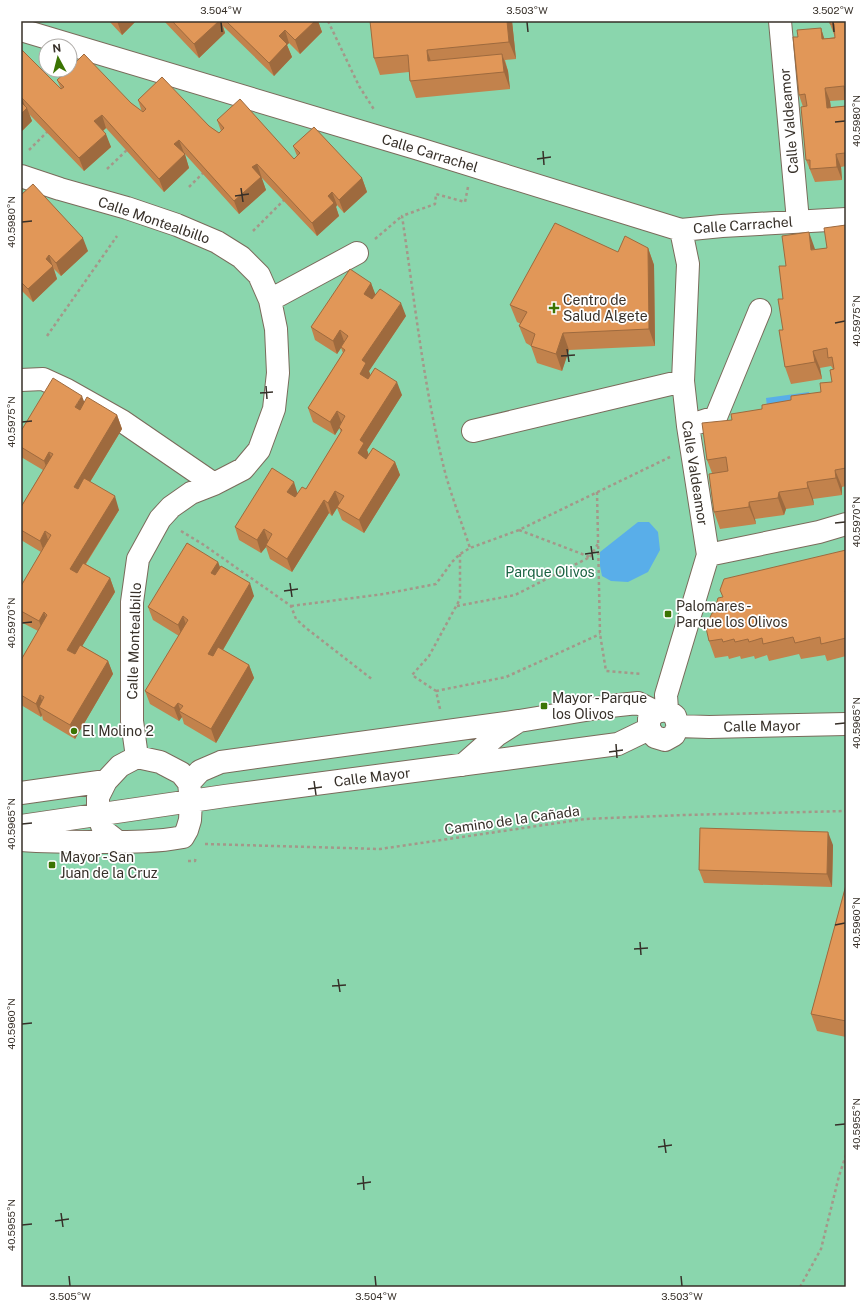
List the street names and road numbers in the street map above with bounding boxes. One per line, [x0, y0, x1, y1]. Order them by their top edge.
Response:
street label: Calle Valdeamor [776, 68, 802, 174]
street label: Calle Carrachel [380, 131, 480, 175]
street label: Calle Montealbillo [96, 193, 212, 247]
street label: Calle Carrachel [693, 214, 793, 236]
street label: Calle Valdeamor [679, 419, 711, 527]
street label: Calle Montealbillo [124, 582, 144, 700]
street label: Calle Mayor [723, 717, 801, 735]
street label: Calle Mayor [333, 764, 411, 790]
street label: Camino de la Cañada [443, 803, 581, 837]

